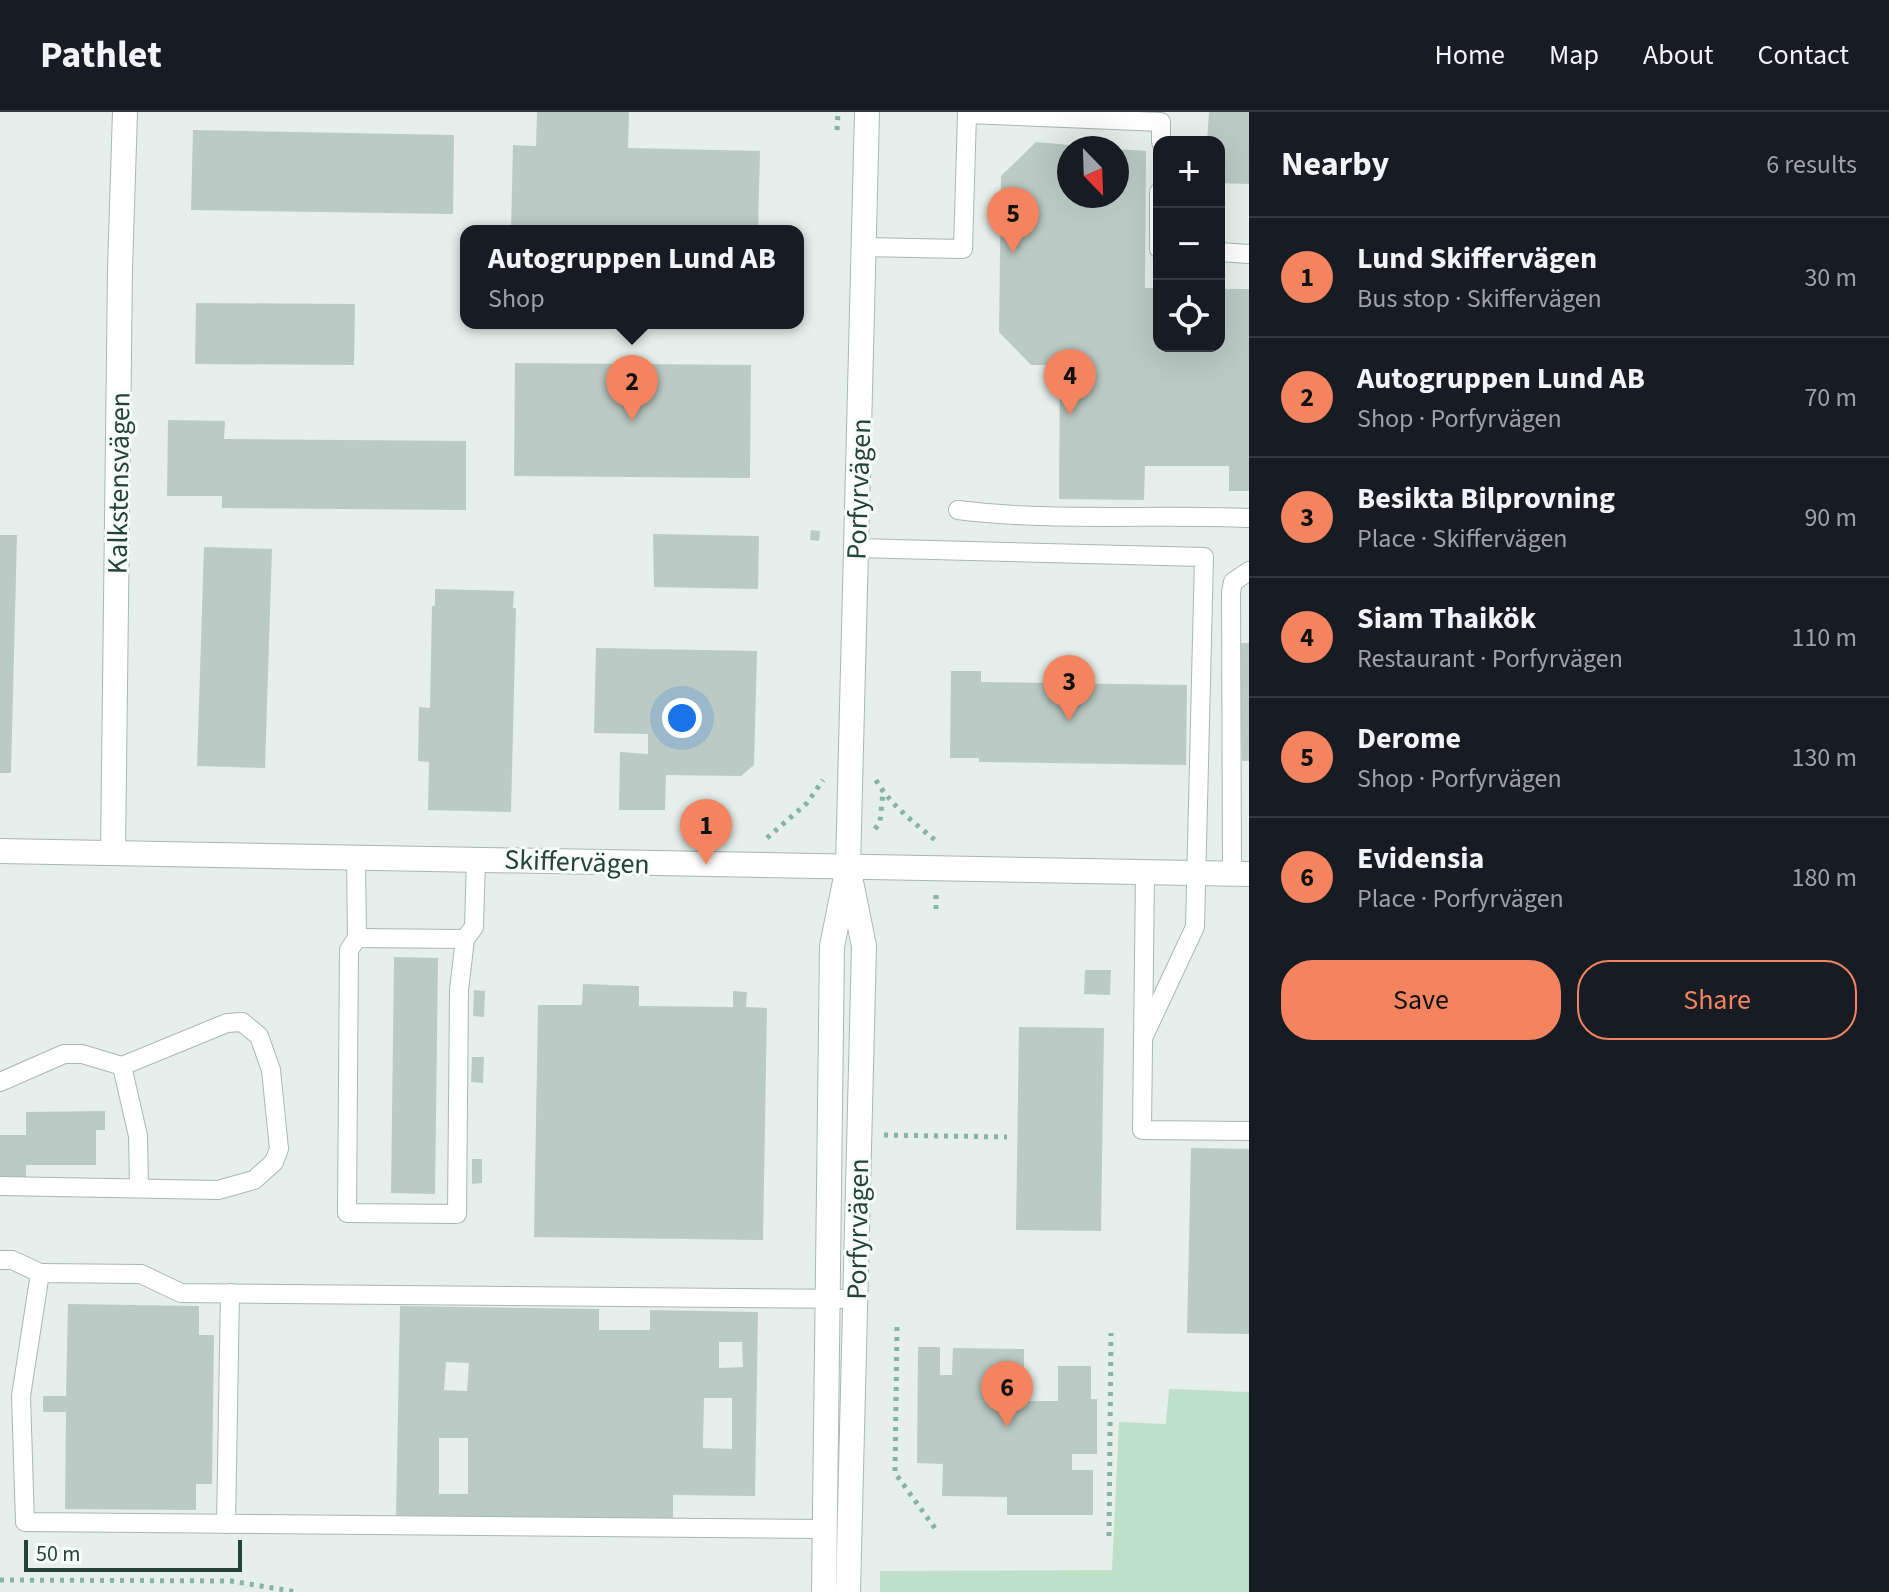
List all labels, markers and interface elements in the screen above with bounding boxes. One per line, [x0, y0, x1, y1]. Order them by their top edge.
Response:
text: Pathlet [40, 28, 162, 82]
text: Home [1434, 35, 1505, 75]
text: Map [1549, 35, 1599, 75]
text: About [1643, 35, 1714, 75]
text: Contact [1758, 35, 1849, 75]
north arrow [1057, 136, 1129, 208]
map controls [1153, 136, 1225, 352]
button: + [1153, 136, 1225, 208]
text: Nearby [1281, 140, 1389, 189]
text: 6 results [1766, 146, 1857, 183]
pin: 5 [987, 187, 1039, 253]
button: − [1153, 208, 1225, 280]
popup [460, 225, 804, 329]
text: Autogruppen Lund AB [488, 237, 776, 280]
text: Lund Skiffervägen [1357, 237, 1597, 280]
text: 1 [1300, 259, 1314, 296]
text: 30 m [1804, 259, 1857, 296]
text: Shop [488, 280, 545, 317]
button: locate [1153, 280, 1225, 352]
text: Bus stop · Skiffervägen [1357, 280, 1602, 317]
pin: 4 [1044, 349, 1096, 415]
pin: 2 [606, 355, 658, 421]
text: Autogruppen Lund AB [1357, 357, 1645, 400]
text: 2 [1300, 379, 1314, 416]
text: 70 m [1804, 379, 1857, 416]
street label: Kalkstensvägen [97, 392, 141, 574]
text: Shop · Porfyrvägen [1357, 400, 1562, 437]
street label: Porfyrvägen [837, 418, 881, 560]
text: Besikta Bilprovning [1357, 477, 1615, 520]
text: 3 [1300, 499, 1314, 536]
text: 90 m [1804, 499, 1857, 536]
text: Place · Skiffervägen [1357, 520, 1568, 557]
text: Siam Thaikök [1357, 597, 1536, 640]
text: 4 [1300, 619, 1314, 656]
text: 110 m [1791, 619, 1857, 656]
text: Restaurant · Porfyrvägen [1357, 640, 1623, 677]
pin: 3 [1043, 655, 1095, 721]
your location [662, 698, 702, 738]
text: Derome [1357, 717, 1461, 760]
text: 5 [1300, 739, 1314, 776]
text: 130 m [1791, 739, 1857, 776]
text: Shop · Porfyrvägen [1357, 760, 1562, 797]
pin: 1 [680, 799, 732, 865]
text: Evidensia [1357, 837, 1484, 880]
street label: Skiffervägen [504, 839, 650, 885]
text: 6 [1300, 859, 1314, 896]
text: 180 m [1791, 859, 1857, 896]
text: Place · Porfyrvägen [1357, 880, 1564, 917]
button: Save [1281, 960, 1561, 1040]
button: Share [1577, 960, 1857, 1040]
street label: Porfyrvägen [837, 1158, 879, 1300]
pin: 6 [981, 1361, 1033, 1427]
scale bar [24, 1536, 242, 1572]
text: 50 m [36, 1538, 81, 1570]

